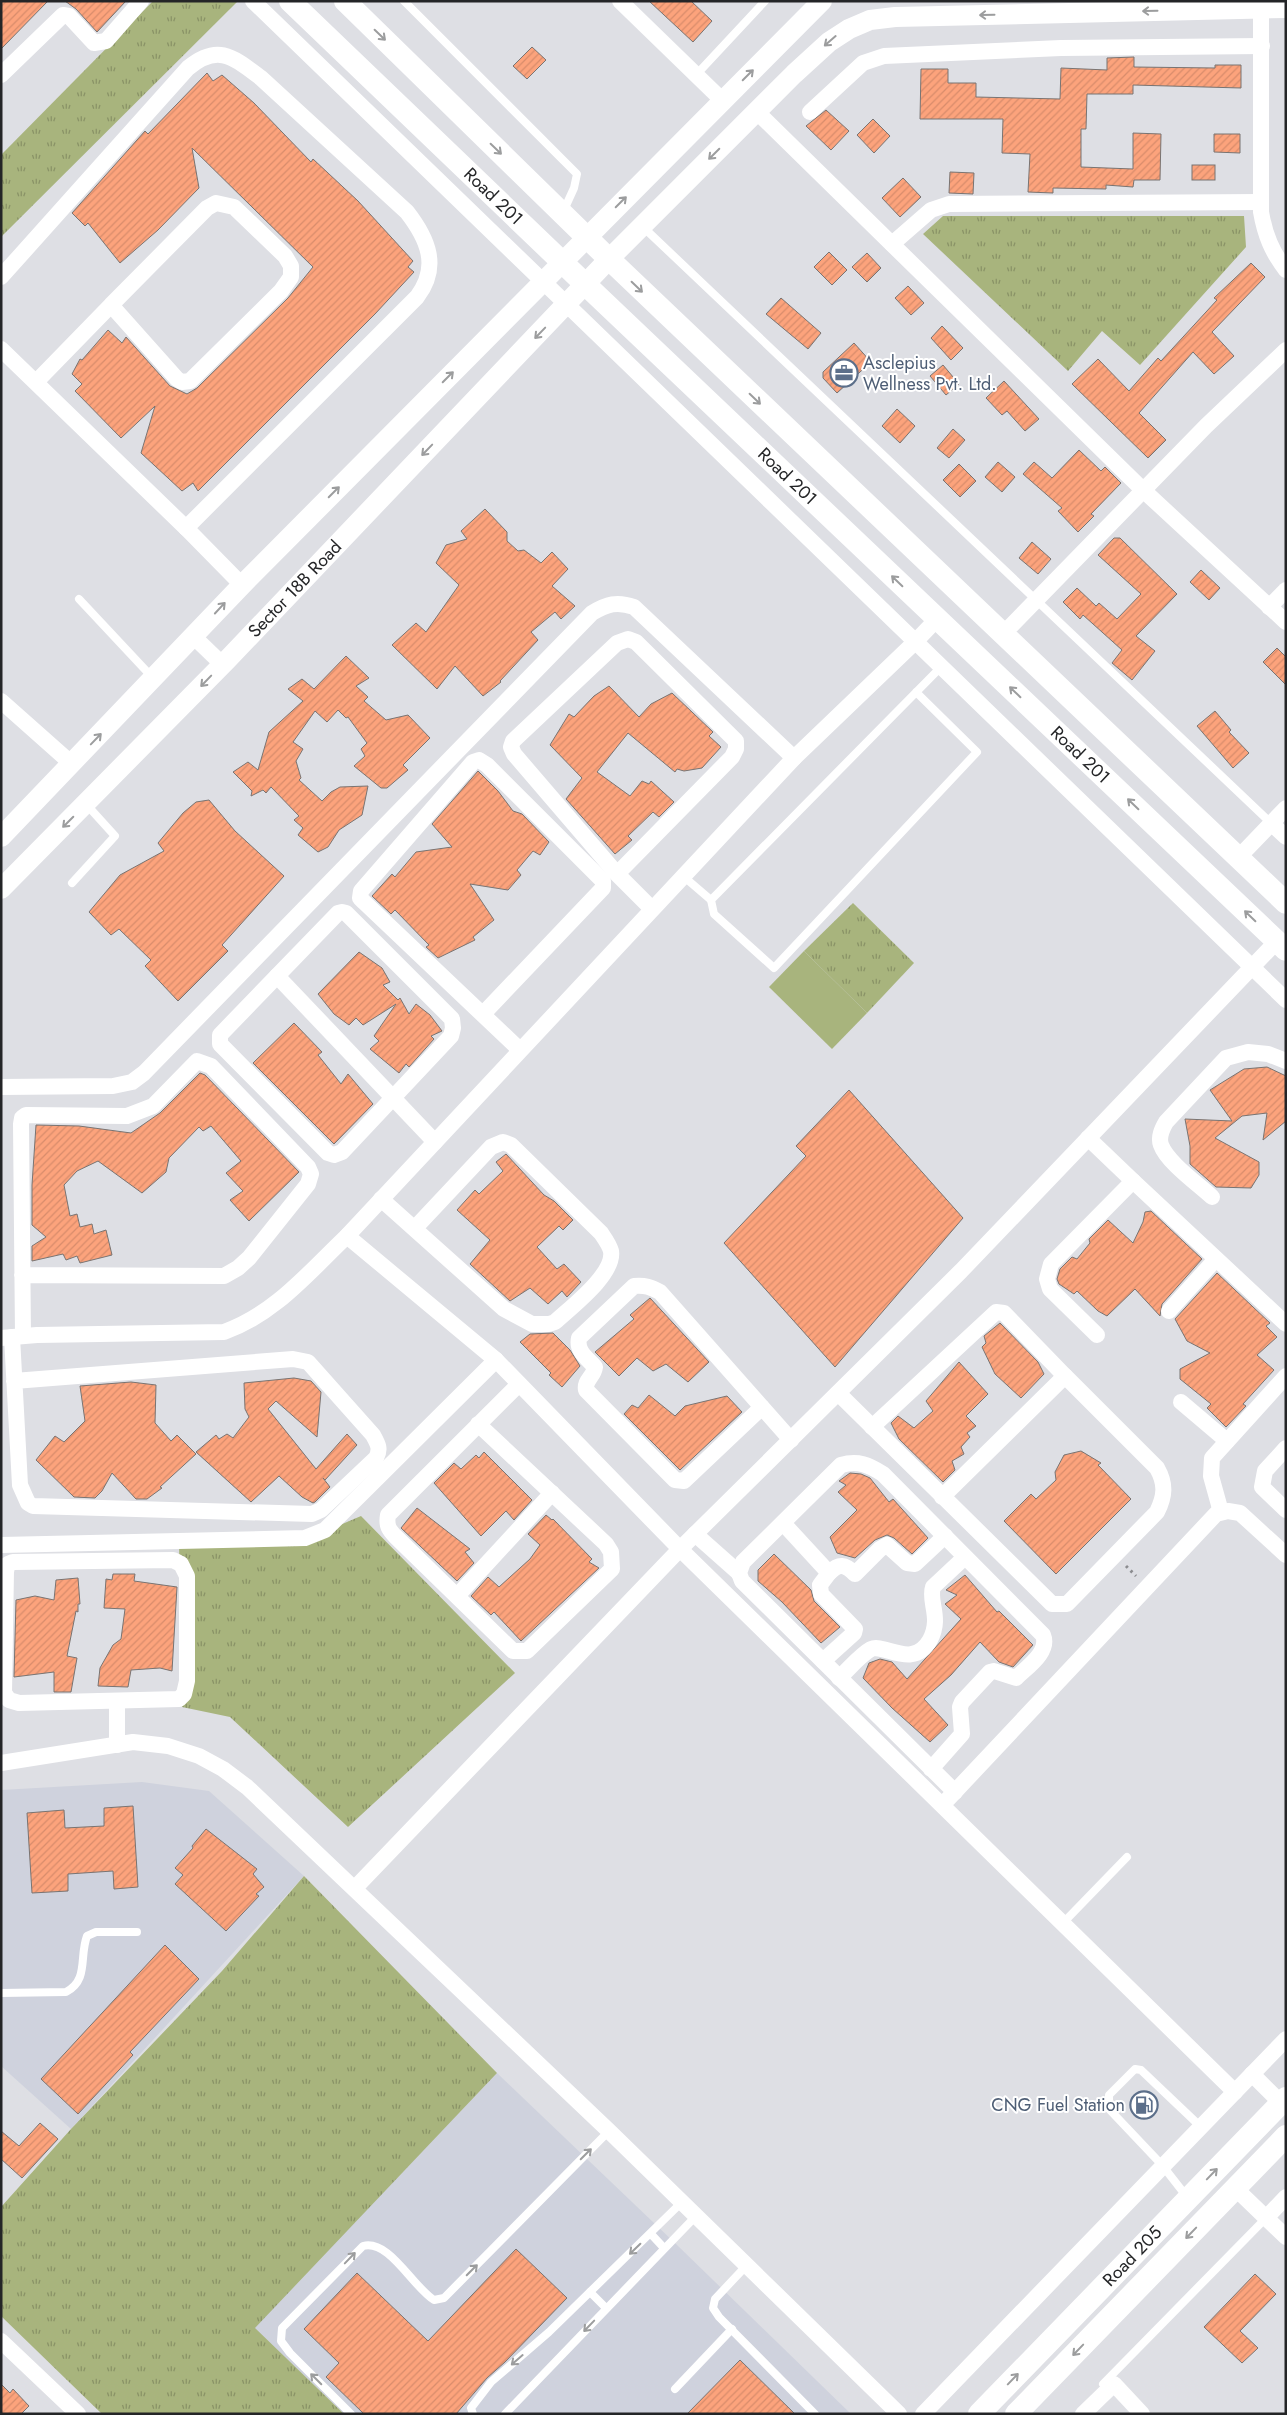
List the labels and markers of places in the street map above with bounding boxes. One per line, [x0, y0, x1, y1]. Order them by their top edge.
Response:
place label: Asclepius Wellness Pvt. Ltd. [863, 350, 997, 397]
office icon: Asclepius Wellness Pvt. Ltd. [829, 358, 859, 388]
fuel station icon: CNG Fuel Station [1129, 2090, 1159, 2120]
place label: CNG Fuel Station [991, 2092, 1125, 2118]

